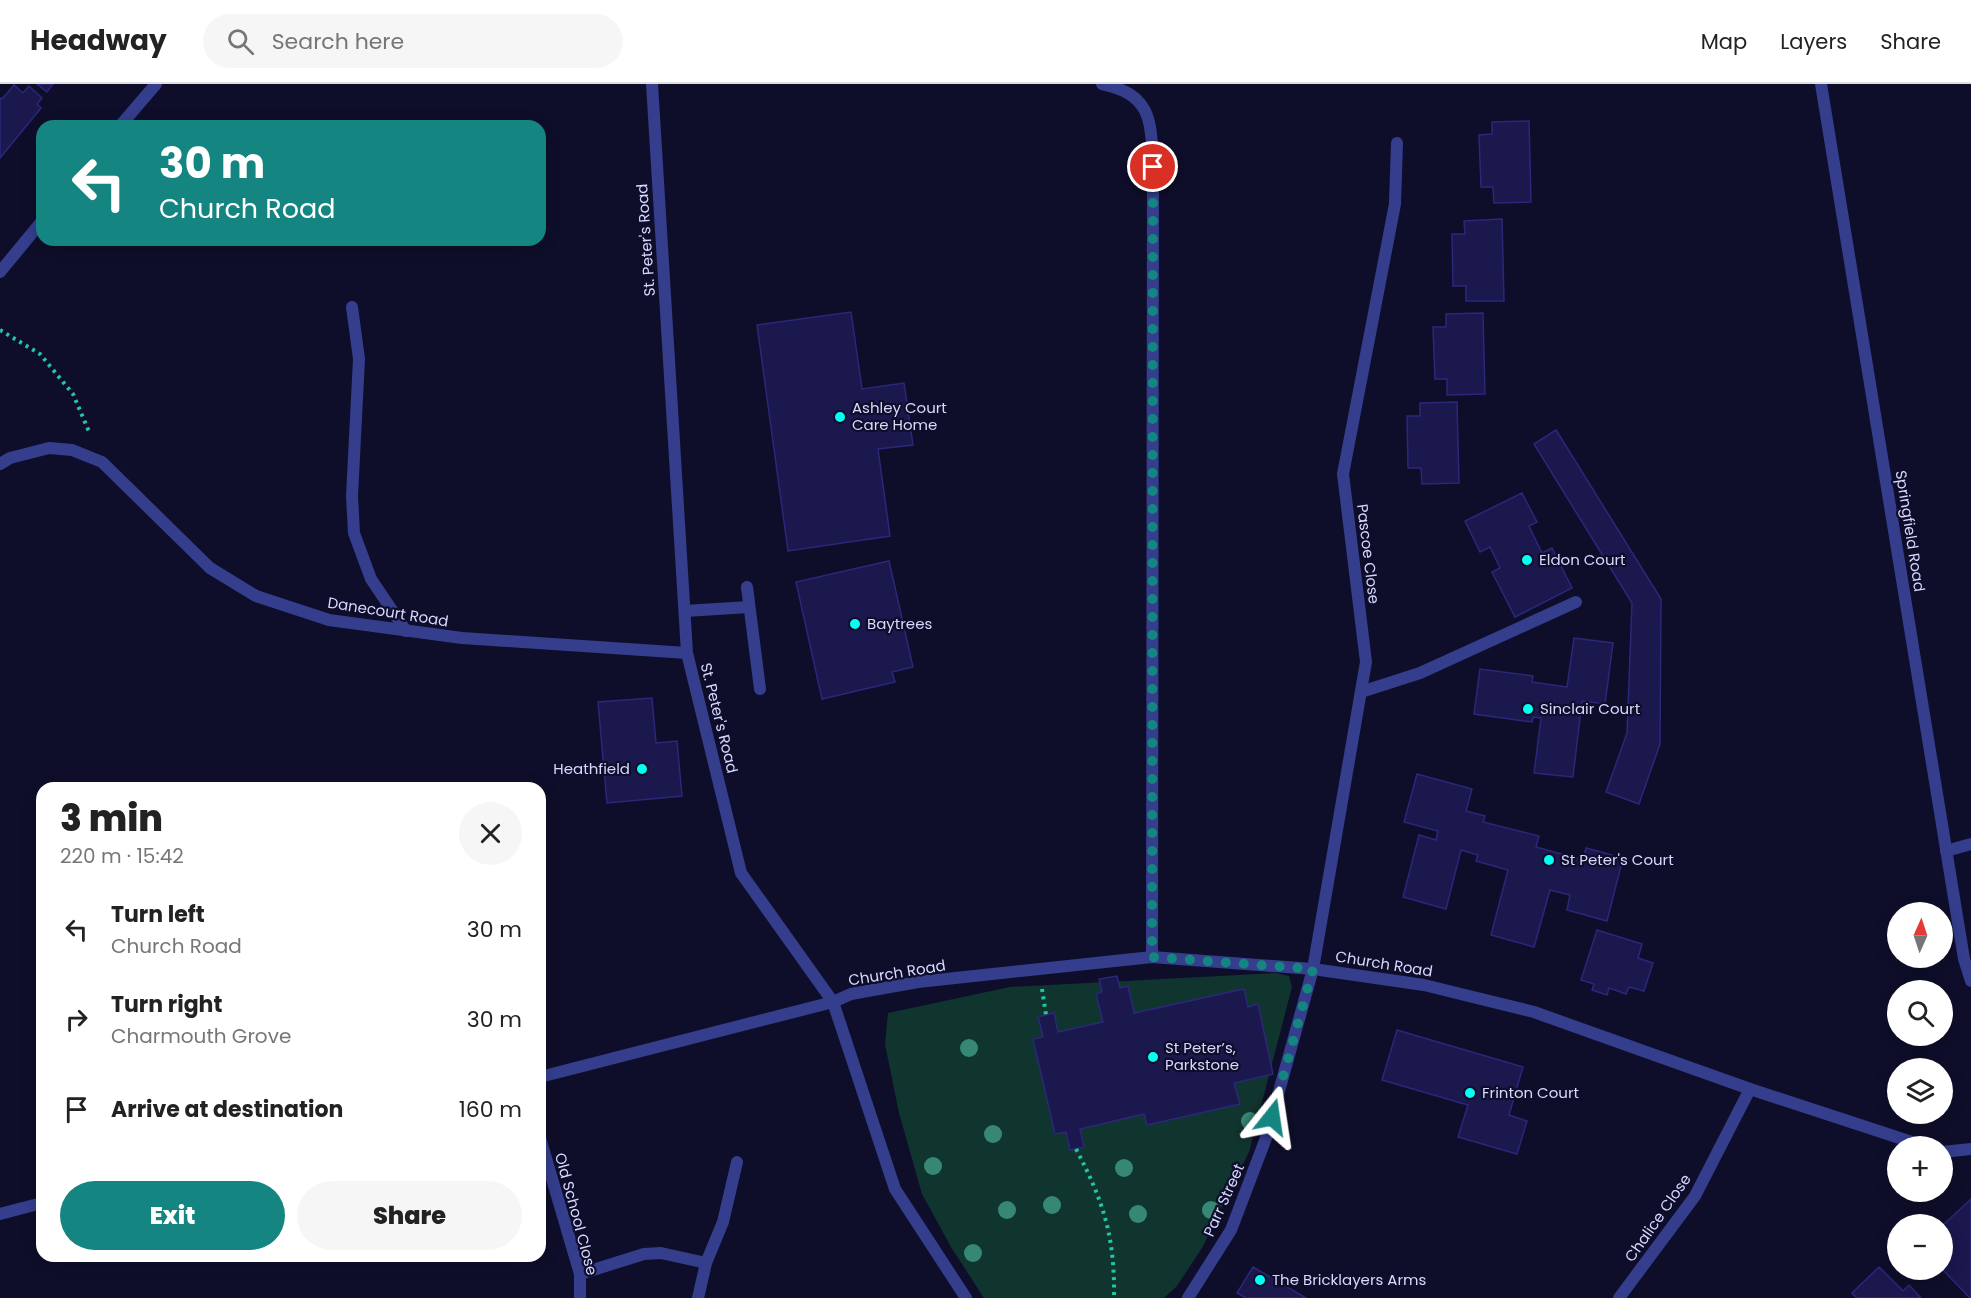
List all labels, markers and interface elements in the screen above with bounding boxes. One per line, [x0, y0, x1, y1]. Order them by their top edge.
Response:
search box [203, 14, 623, 68]
text: Headway [30, 21, 167, 60]
icon: search [224, 25, 257, 58]
text: Search here [272, 26, 404, 57]
text: Map [1701, 27, 1747, 56]
text: Layers [1780, 27, 1847, 56]
text: Share [1880, 27, 1941, 56]
text: 30 m [159, 134, 265, 193]
pin [1127, 141, 1178, 192]
icon: left [60, 144, 138, 222]
icon: arrive [1136, 150, 1169, 183]
street label: St. Peter's Road [631, 183, 660, 297]
text: Church Road [159, 190, 336, 227]
place label: Ashley Court Care Home [852, 397, 947, 435]
marker: Ashley Court Care Home [833, 410, 847, 424]
street label: Springfield Road [1891, 469, 1930, 593]
street label: Pascoe Close [1352, 503, 1385, 605]
place label: Eldon Court [1539, 549, 1626, 570]
marker: Eldon Court [1520, 553, 1534, 567]
street label: Danecourt Road [326, 592, 450, 631]
place label: Baytrees [867, 613, 932, 634]
marker: Baytrees [848, 617, 862, 631]
street label: St. Peter's Road [696, 661, 743, 775]
place label: Sinclair Court [1540, 698, 1640, 719]
marker: Sinclair Court [1521, 702, 1535, 716]
place label: Heathfield [553, 758, 630, 779]
marker: Heathfield [635, 762, 649, 776]
text: 3 min [60, 793, 163, 844]
button: close [459, 802, 522, 865]
text: 220 m · 15:42 [60, 842, 184, 870]
place label: St Peter's Court [1561, 849, 1674, 870]
marker: St Peter's Court [1542, 853, 1556, 867]
text: Turn left [111, 899, 205, 930]
north arrow [1887, 902, 1953, 968]
map controls [1887, 902, 1953, 1280]
icon: left [60, 913, 93, 946]
text: 30 m [467, 914, 522, 945]
text: Church Road [111, 932, 242, 960]
street label: Church Road [1334, 945, 1434, 982]
street label: Church Road [847, 954, 947, 991]
button: search [1887, 980, 1953, 1046]
text: Turn right [111, 989, 222, 1020]
icon: right [60, 1003, 93, 1036]
text: 30 m [467, 1004, 522, 1035]
text: Charmouth Grove [111, 1022, 291, 1050]
place label: St Peter’s, Parkstone [1165, 1037, 1239, 1075]
marker: St Peter’s, Parkstone [1146, 1050, 1160, 1064]
button: layers [1887, 1058, 1953, 1124]
place label: Frinton Court [1482, 1082, 1579, 1103]
position arrow [1240, 1085, 1304, 1149]
marker: Frinton Court [1463, 1086, 1477, 1100]
icon: arrive [60, 1093, 93, 1126]
text: Arrive at destination [111, 1094, 343, 1125]
text: 160 m [459, 1094, 522, 1125]
button: + [1887, 1136, 1953, 1202]
street label: Old School Close [550, 1150, 603, 1277]
street label: Parr Street [1198, 1160, 1249, 1240]
street label: Chalice Close [1619, 1169, 1696, 1266]
button: Exit [60, 1181, 285, 1250]
button: Share [297, 1181, 522, 1250]
button: − [1887, 1214, 1953, 1280]
place label: The Bricklayers Arms [1272, 1269, 1426, 1290]
marker: The Bricklayers Arms [1253, 1273, 1267, 1287]

